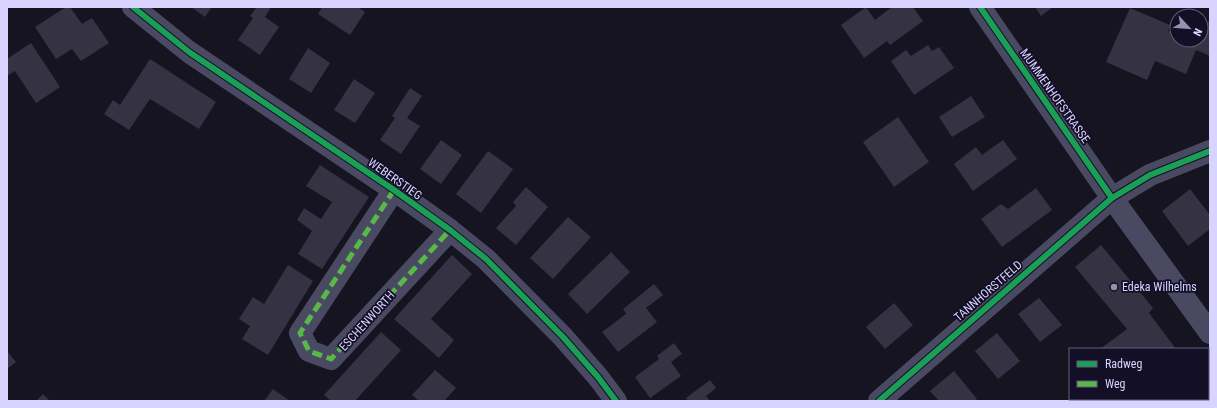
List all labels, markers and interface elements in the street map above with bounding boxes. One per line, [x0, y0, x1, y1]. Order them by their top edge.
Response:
north arrow [1169, 8, 1209, 48]
text: N [1190, 26, 1205, 38]
street label: MUMMENHOFSTRASSE [1017, 46, 1093, 146]
street label: WEBERSTIEG [365, 155, 425, 203]
street label: TANNHORSTFELD [951, 258, 1025, 324]
place label: Edeka Wilhelms [1122, 280, 1197, 294]
marker: Edeka Wilhelms [1109, 282, 1119, 292]
street label: ESCHENWORTH [336, 288, 398, 354]
legend [1069, 348, 1209, 400]
text: Radweg [1105, 357, 1142, 371]
text: Weg [1105, 377, 1126, 391]

